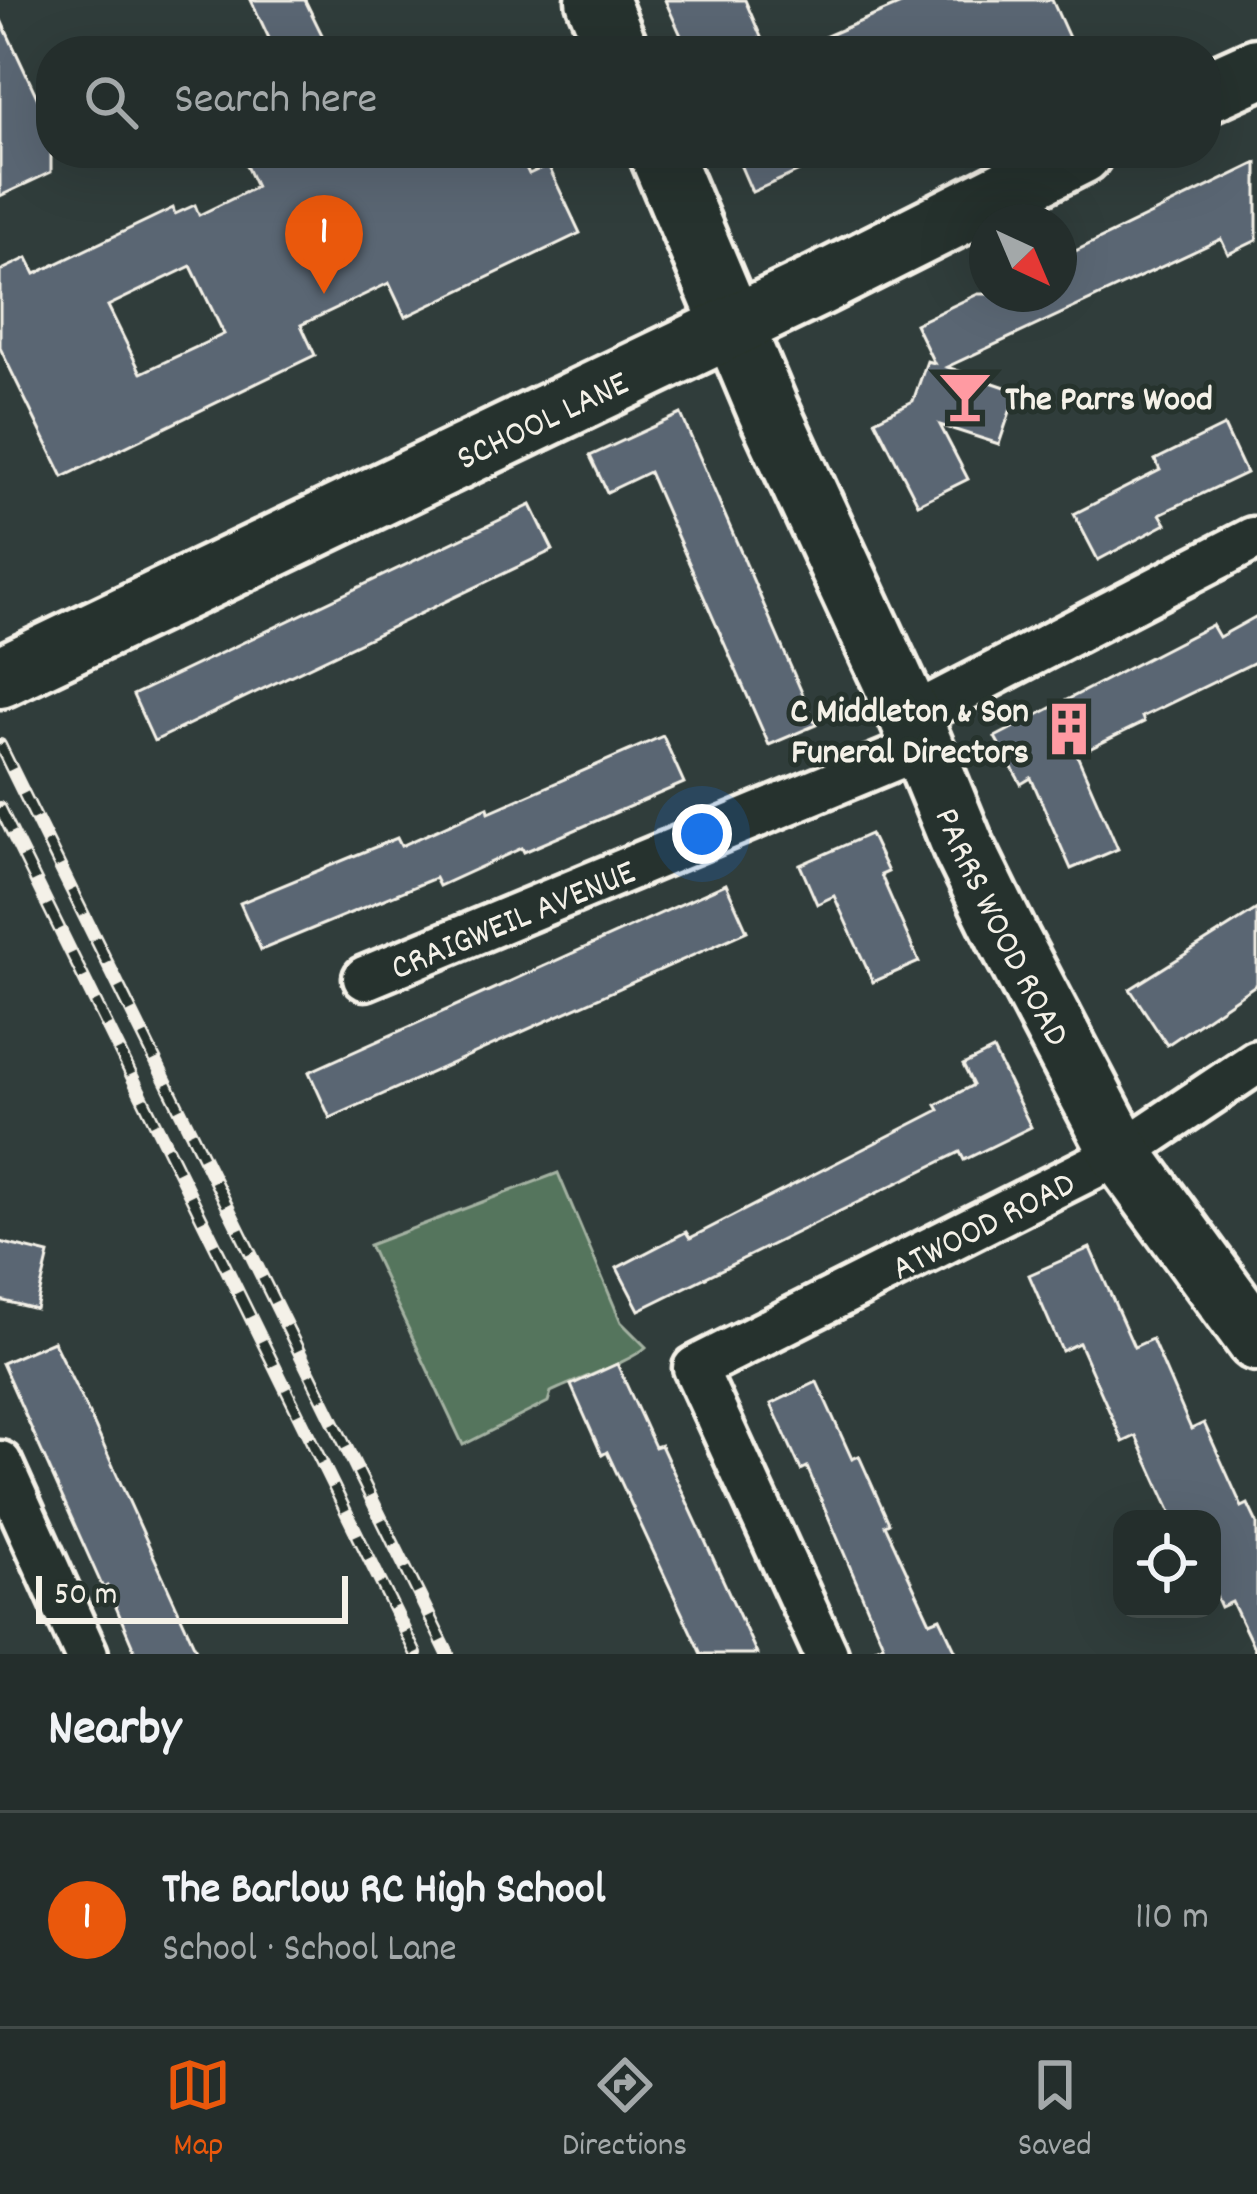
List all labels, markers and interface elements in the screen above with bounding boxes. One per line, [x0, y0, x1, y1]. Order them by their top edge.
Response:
search box [36, 36, 1221, 168]
icon: search [78, 69, 144, 135]
text: Search here [174, 70, 377, 134]
pin: 1 [285, 195, 363, 294]
north arrow [969, 204, 1077, 312]
street label: SCHOOL LANE [449, 360, 638, 487]
bar icon: The Parrs Wood [936, 367, 994, 425]
place label: The Parrs Wood [1005, 376, 1213, 428]
place label: C Middleton & Son Funeral Directors [790, 688, 1029, 781]
building icon: C Middleton & Son Funeral Directors [1040, 700, 1098, 758]
street label: PARRS WOOD ROAD [918, 801, 1080, 1057]
your location [672, 804, 732, 864]
street label: CRAIGWEIL AVENUE [384, 849, 644, 997]
street label: ATWOOD ROAD [884, 1160, 1085, 1297]
map controls [1113, 1510, 1221, 1618]
button: locate [1113, 1510, 1221, 1618]
scale bar [36, 1570, 348, 1623]
text: 50 m [54, 1573, 118, 1620]
text: Nearby [48, 1696, 181, 1768]
text: The Barlow RC High School [162, 1860, 606, 1924]
text: 1 [83, 1892, 91, 1947]
text: 110 m [1135, 1892, 1209, 1947]
text: School · School Lane [162, 1924, 457, 1979]
tab: Map [165, 2052, 231, 2171]
tab: Directions [562, 2052, 687, 2171]
tab: Saved [1018, 2052, 1092, 2171]

